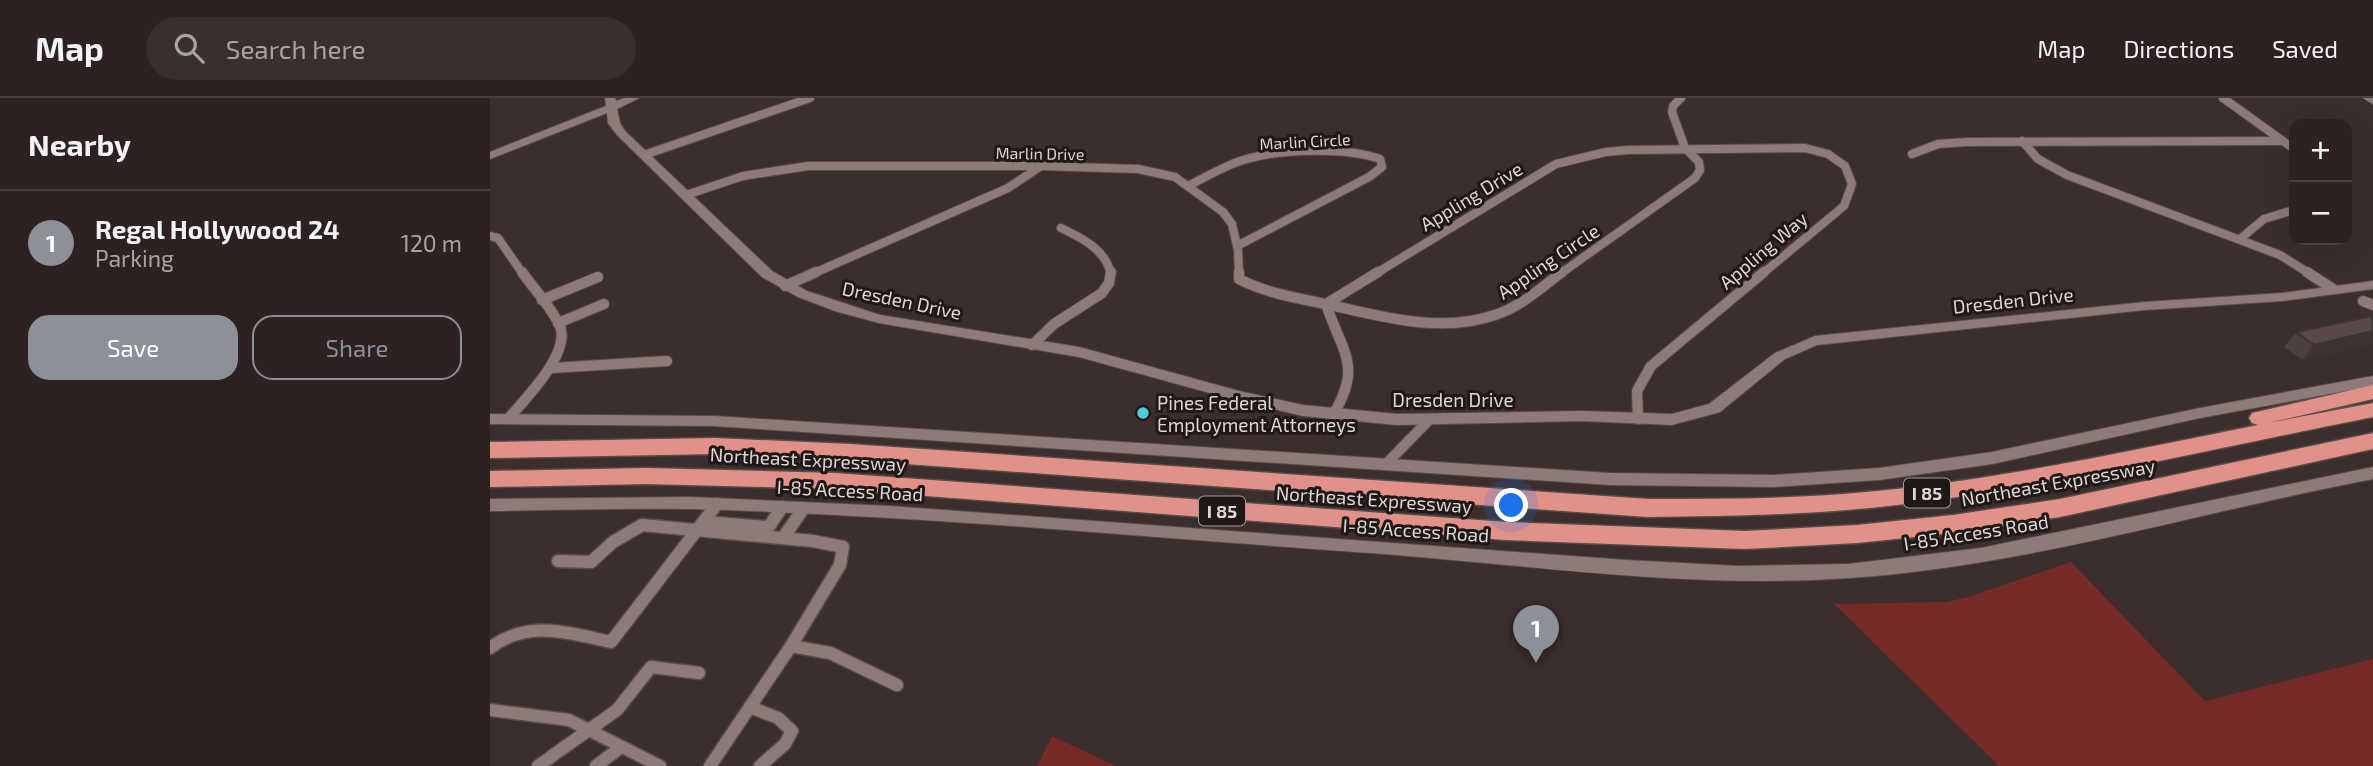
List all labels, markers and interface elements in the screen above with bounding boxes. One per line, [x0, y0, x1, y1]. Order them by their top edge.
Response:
search box [146, 17, 636, 80]
text: Map [35, 28, 104, 68]
icon: search [170, 29, 208, 67]
text: Search here [226, 33, 365, 64]
text: Map [2037, 34, 2085, 63]
text: Directions [2123, 34, 2234, 63]
text: Saved [2272, 34, 2338, 63]
map controls [2289, 119, 2352, 245]
button: + [2289, 119, 2352, 182]
text: Nearby [28, 126, 131, 162]
street label: Marlin Circle [1259, 129, 1351, 153]
street label: Marlin Drive [995, 143, 1085, 163]
street label: Appling Drive [1416, 156, 1526, 236]
button: − [2289, 182, 2352, 245]
street label: Appling Way [1714, 206, 1812, 294]
text: Regal Hollywood 24 [95, 213, 340, 244]
street label: Appling Circle [1493, 218, 1603, 304]
text: 1 [46, 229, 56, 257]
text: 120 m [401, 229, 462, 257]
text: Parking [95, 244, 174, 272]
street label: Dresden Drive [840, 276, 964, 324]
street label: Dresden Drive [1951, 282, 2075, 318]
button: Save [28, 315, 238, 380]
button: Share [252, 315, 462, 380]
street label: Dresden Drive [1392, 388, 1514, 411]
place label: Pines Federal Employment Attorneys [1157, 391, 1356, 436]
marker: Pines Federal Employment Attorneys [1135, 405, 1151, 421]
street label: Northeast Expressway [709, 442, 907, 476]
street label: Northeast Expressway [1959, 454, 2157, 510]
street label: I-85 Access Road [776, 475, 924, 505]
road number: I 85 [1904, 478, 1950, 508]
street label: Northeast Expressway [1275, 481, 1473, 517]
your location [1494, 488, 1528, 522]
road number: I 85 [1199, 496, 1245, 526]
street label: I-85 Access Road [1902, 509, 2050, 555]
street label: I-85 Access Road [1342, 513, 1490, 547]
pin: 1 [1513, 605, 1559, 663]

